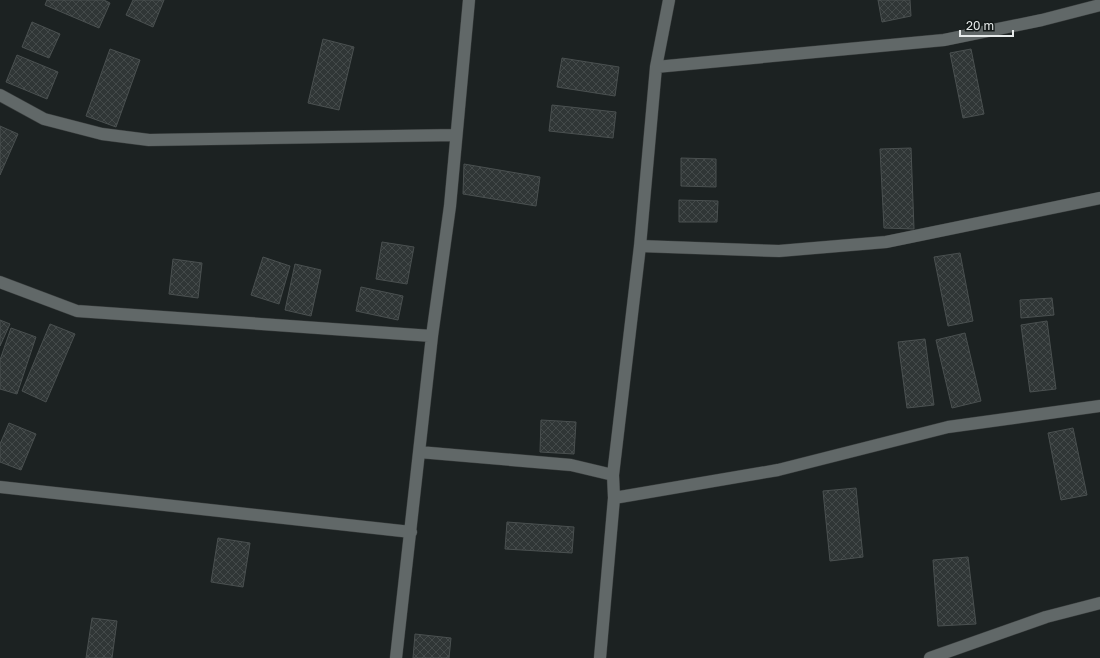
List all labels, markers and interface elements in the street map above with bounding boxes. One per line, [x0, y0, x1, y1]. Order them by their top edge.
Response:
scale bar [960, 12, 1013, 38]
text: 20 m [966, 18, 994, 33]

